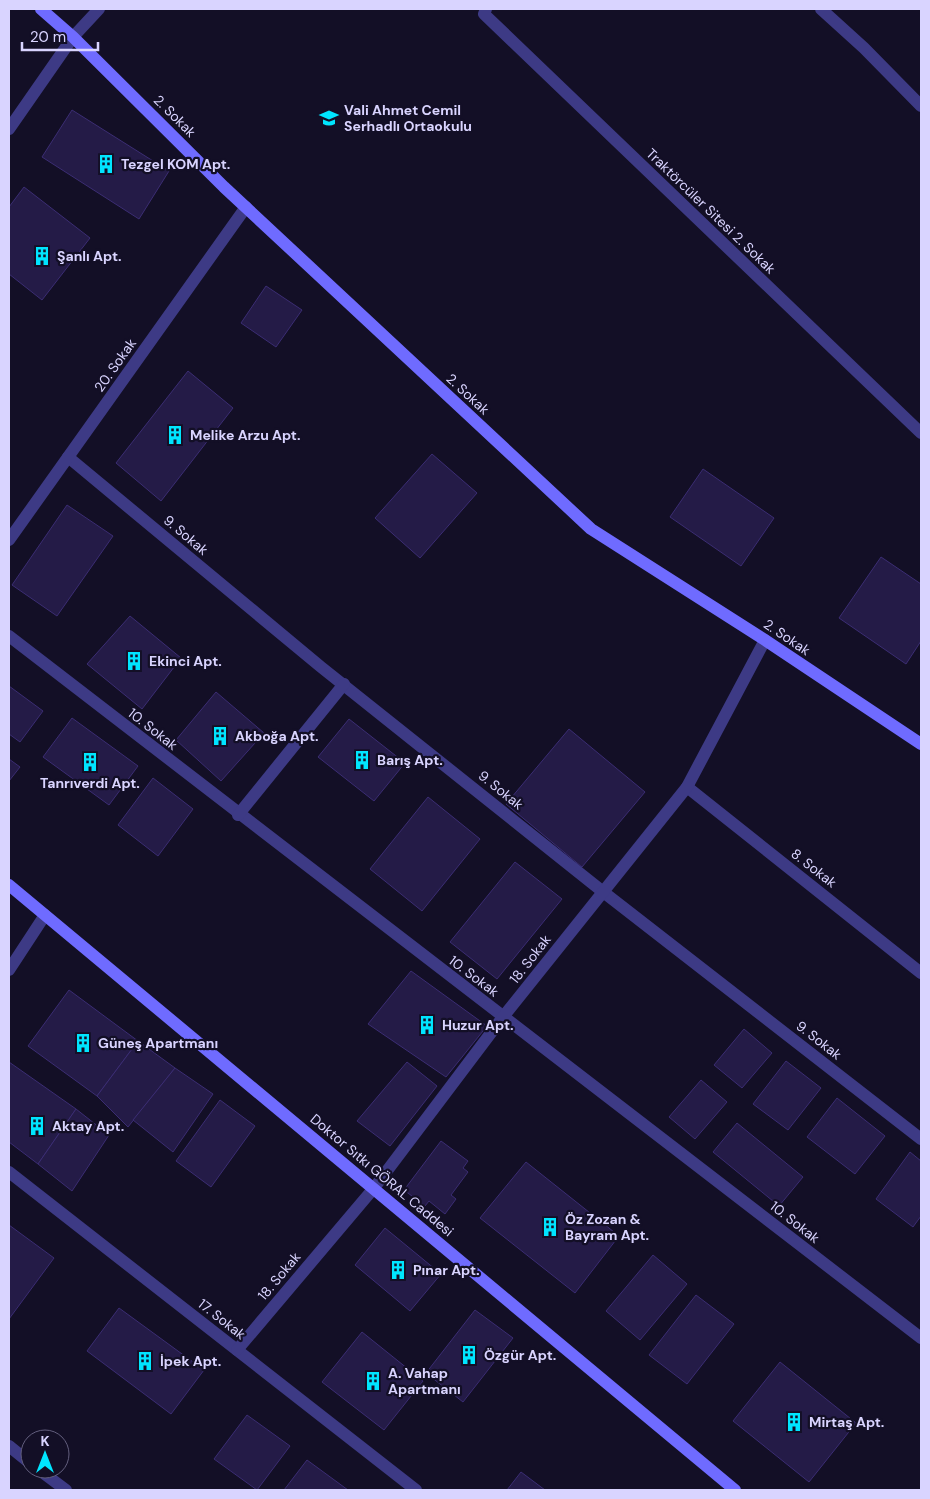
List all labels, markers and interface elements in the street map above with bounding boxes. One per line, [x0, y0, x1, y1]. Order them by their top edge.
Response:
scale bar [22, 20, 99, 52]
text: 20 m [30, 27, 66, 47]
street label: 2. Sokak [150, 91, 200, 141]
place label: Vali Ahmet Cemil Serhadlı Ortaokulu [344, 101, 472, 135]
school or university icon: Vali Ahmet Cemil Serhadlı Ortaokulu [318, 107, 340, 129]
street label: Traktörcüler Sitesi 2. Sokak [643, 144, 779, 278]
building icon: Tezgel KOM Apt. [95, 153, 117, 175]
place label: Tezgel KOM Apt. [121, 155, 230, 173]
building icon: Şanlı Apt. [31, 245, 53, 267]
place label: Şanlı Apt. [57, 247, 121, 265]
street label: 20. Sokak [90, 335, 140, 395]
street label: 2. Sokak [443, 369, 493, 419]
building icon: Melike Arzu Apt. [164, 424, 186, 446]
place label: Melike Arzu Apt. [190, 426, 300, 444]
street label: 9. Sokak [160, 511, 212, 559]
street label: 2. Sokak [760, 615, 814, 659]
building icon: Ekinci Apt. [123, 650, 145, 672]
place label: Ekinci Apt. [149, 652, 222, 670]
street label: 10. Sokak [125, 704, 181, 754]
building icon: Akboğa Apt. [209, 725, 231, 747]
place label: Akboğa Apt. [235, 727, 319, 745]
building icon: Barış Apt. [351, 749, 373, 771]
building icon: Tanrıverdi Apt. [79, 751, 101, 773]
place label: Barış Apt. [377, 751, 443, 769]
street label: 9. Sokak [475, 766, 527, 814]
place label: Tanrıverdi Apt. [40, 774, 140, 792]
street label: 8. Sokak [788, 845, 840, 891]
street label: 18. Sokak [505, 931, 555, 987]
street label: 10. Sokak [445, 951, 503, 1001]
building icon: Huzur Apt. [416, 1014, 438, 1036]
place label: Huzur Apt. [442, 1016, 514, 1034]
street label: 9. Sokak [793, 1017, 845, 1063]
building icon: Güneş Apartmanı [72, 1032, 94, 1054]
place label: Güneş Apartmanı [98, 1034, 218, 1052]
street label: Doktor Sıtkı GÖRAL Caddesi [307, 1110, 457, 1240]
building icon: Aktay Apt. [26, 1115, 48, 1137]
place label: Aktay Apt. [52, 1117, 124, 1135]
street label: 10. Sokak [767, 1197, 823, 1247]
place label: Öz Zozan & Bayram Apt. [565, 1210, 649, 1244]
building icon: Öz Zozan & Bayram Apt. [539, 1216, 561, 1238]
street label: 18. Sokak [254, 1248, 304, 1304]
building icon: Pınar Apt. [387, 1259, 409, 1281]
place label: Pınar Apt. [413, 1261, 480, 1279]
street label: 17. Sokak [195, 1295, 249, 1343]
building icon: Özgür Apt. [458, 1344, 480, 1366]
place label: Özgür Apt. [484, 1346, 556, 1364]
building icon: İpek Apt. [134, 1350, 156, 1372]
place label: İpek Apt. [160, 1352, 221, 1370]
place label: A. Vahap Apartmanı [388, 1364, 461, 1398]
building icon: A. Vahap Apartmanı [362, 1370, 384, 1392]
building icon: Mirtaş Apt. [783, 1411, 805, 1433]
place label: Mirtaş Apt. [809, 1413, 884, 1431]
north arrow [20, 1429, 70, 1479]
text: K [40, 1432, 50, 1450]

